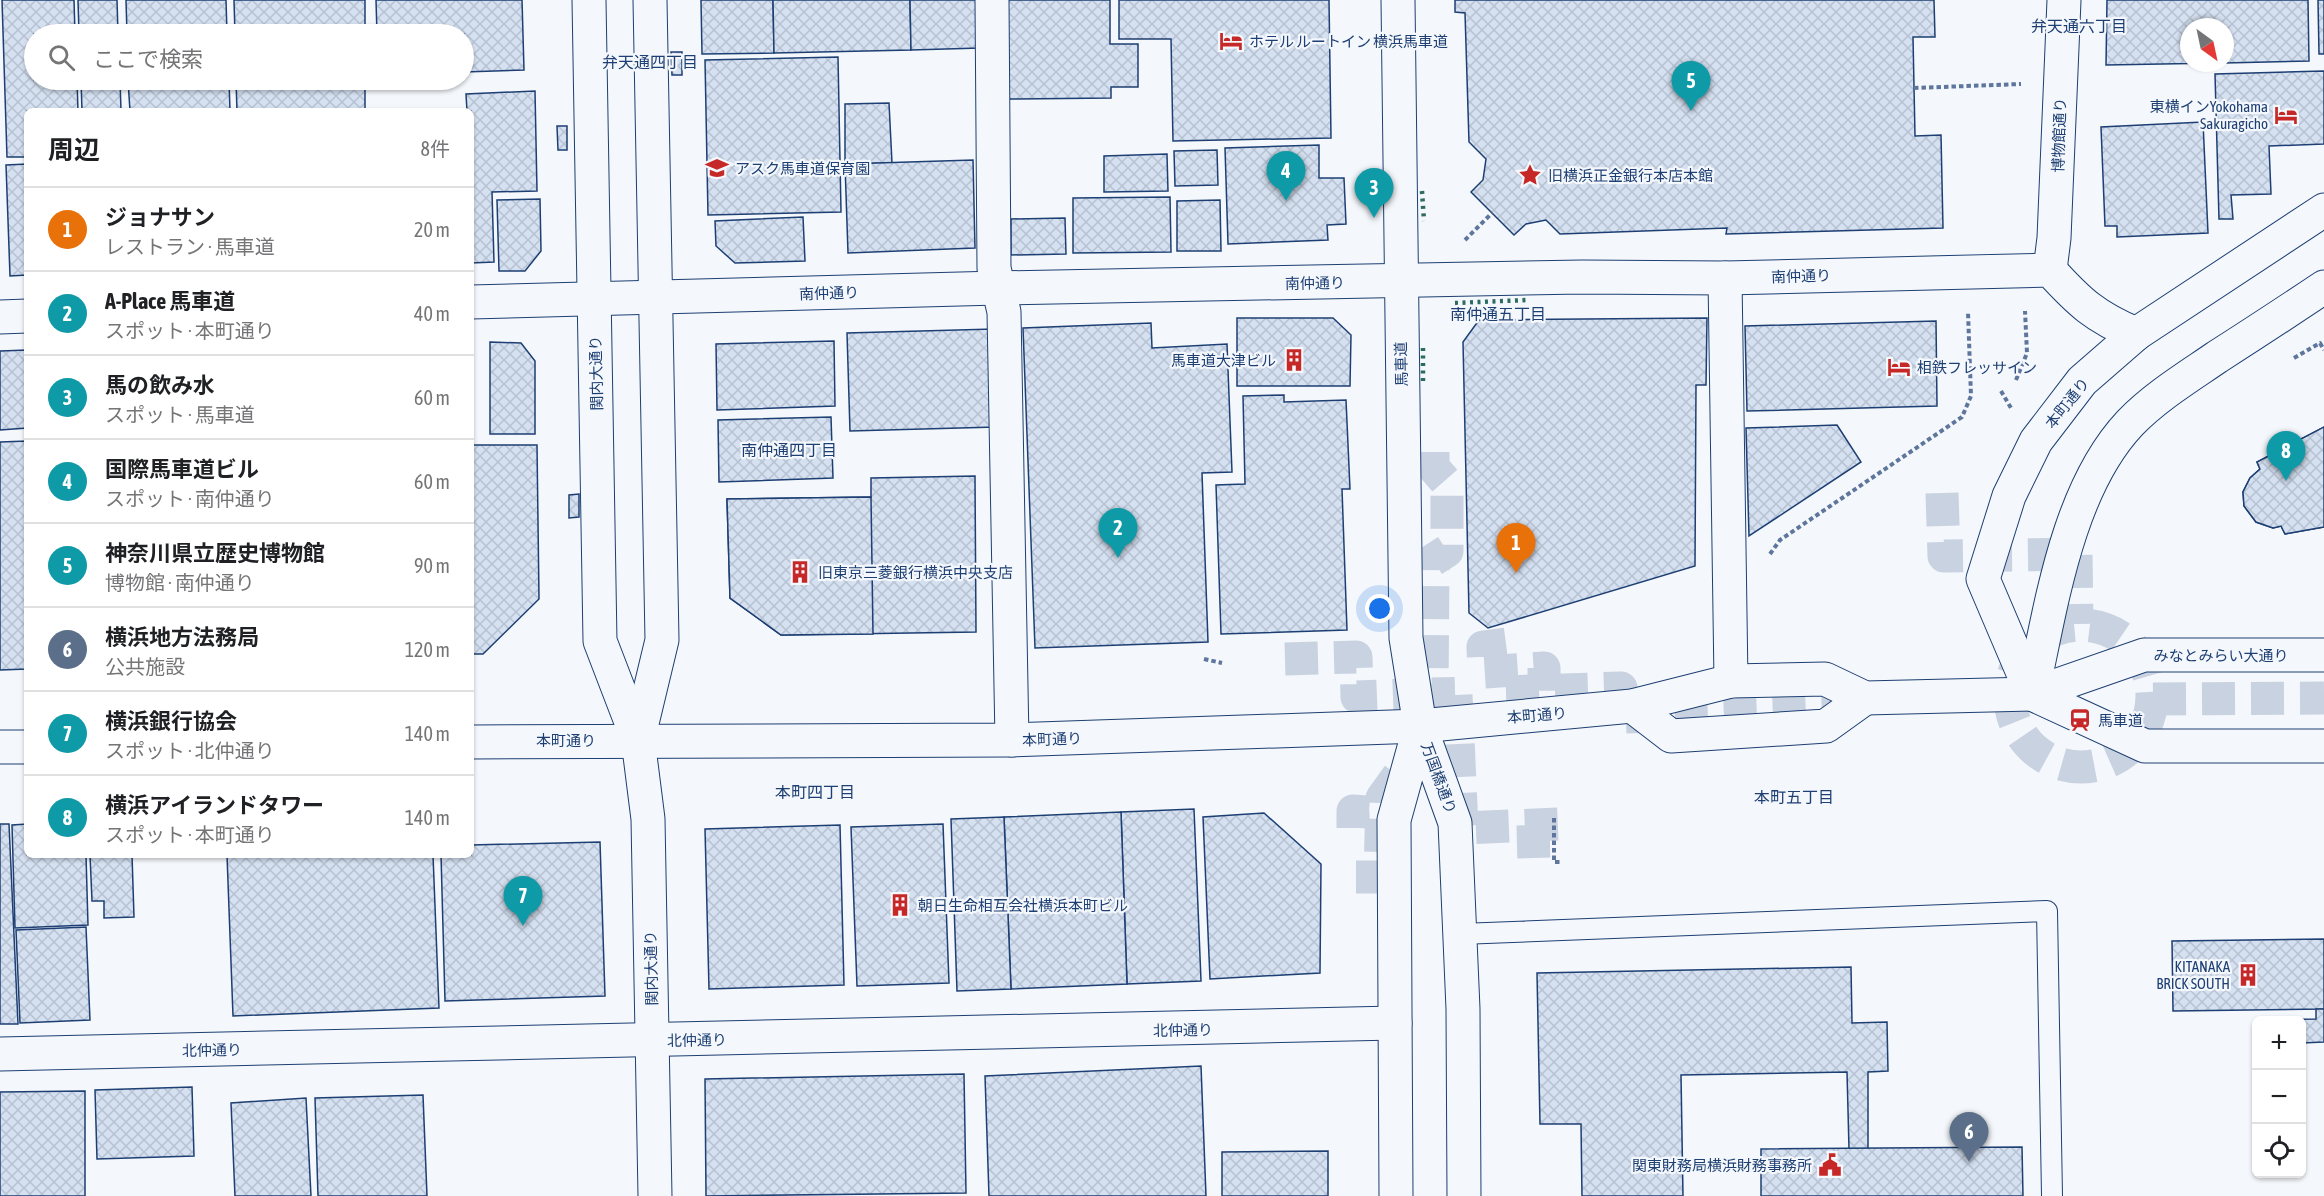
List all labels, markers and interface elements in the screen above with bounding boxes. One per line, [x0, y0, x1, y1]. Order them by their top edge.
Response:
district label: 弁天通六丁目 [2031, 17, 2127, 35]
north arrow [2180, 18, 2234, 72]
search box [24, 24, 474, 90]
hotel icon: ホテル ルートイン 横浜馬車道 [1218, 28, 1244, 54]
place label: ホテル ルートイン 横浜馬車道 [1249, 33, 1448, 50]
icon: search [45, 41, 78, 74]
text: ここで検索 [93, 46, 203, 72]
district label: 弁天通四丁目 [602, 53, 698, 71]
pin: 5 [1672, 62, 1710, 111]
street label: 博物館通り [2049, 97, 2069, 173]
place label: 東横インYokohama Sakuragicho [2150, 98, 2268, 132]
hotel icon: 東横インYokohama Sakuragicho [2273, 102, 2299, 128]
text: 周辺 [48, 135, 100, 165]
text: 8件 [421, 137, 450, 160]
pin: 4 [1266, 152, 1306, 201]
school or university icon: アスク馬車道保育園 [704, 155, 730, 181]
place label: アスク馬車道保育園 [735, 160, 870, 177]
place icon: 旧横浜正金銀行本店本館 [1517, 162, 1543, 188]
place label: 旧横浜正金銀行本店本館 [1548, 167, 1713, 184]
pin: 3 [1354, 168, 1394, 218]
text: ジョナサン [105, 204, 215, 230]
text: 1 [63, 218, 72, 241]
text: 20 m [414, 218, 450, 241]
text: レストラン · 馬車道 [105, 235, 275, 258]
street label: 南仲通り [1771, 266, 1831, 286]
street label: 南仲通り [1285, 274, 1345, 292]
street label: 南仲通り [799, 283, 859, 303]
text: A-Place 馬車道 [105, 288, 235, 314]
text: 2 [63, 302, 72, 325]
text: 40 m [414, 302, 450, 325]
district label: 南仲通五丁目 [1450, 305, 1546, 323]
text: スポット · 本町通り [105, 319, 275, 342]
street label: 関内大通り [587, 335, 605, 411]
street label: 馬車道 [1392, 341, 1410, 387]
building icon: 馬車道大津ビル [1281, 347, 1307, 373]
place label: 馬車道大津ビル [1171, 352, 1276, 369]
hotel icon: 相鉄フレッサイン [1886, 354, 1912, 380]
place label: 相鉄フレッサイン [1917, 359, 2037, 376]
text: 馬の飲み水 [105, 372, 215, 398]
street label: 本町通り [2042, 374, 2092, 432]
text: 3 [63, 386, 72, 409]
text: 60 m [414, 386, 450, 409]
text: スポット · 馬車道 [105, 403, 255, 426]
pin: 8 [2266, 432, 2306, 481]
district label: 南仲通四丁目 [741, 441, 837, 459]
text: 国際馬車道ビル [105, 456, 259, 482]
text: 4 [63, 470, 72, 493]
text: 60 m [414, 470, 450, 493]
text: スポット · 南仲通り [105, 487, 275, 510]
pin: 2 [1098, 508, 1138, 558]
pin: 1 [1496, 524, 1536, 573]
text: 神奈川県立歴史博物館 [105, 540, 325, 566]
text: 5 [63, 554, 72, 577]
text: 90 m [414, 554, 450, 577]
building icon: 旧東京三菱銀行横浜中央支店 [787, 559, 813, 585]
place label: 旧東京三菱銀行横浜中央支店 [818, 564, 1013, 581]
text: 博物館 · 南仲通り [105, 571, 255, 594]
your location [1365, 594, 1394, 623]
text: 横浜地方法務局 [105, 624, 259, 650]
text: 6 [63, 638, 72, 661]
text: 120 m [405, 638, 450, 661]
street label: みなとみらい大通り [2153, 647, 2289, 664]
text: 公共施設 [105, 655, 185, 678]
street label: 本町通り [1506, 704, 1568, 726]
station icon: 馬車道 [2067, 707, 2093, 733]
text: 横浜銀行協会 [105, 708, 237, 734]
place label: 馬車道 [2098, 712, 2143, 729]
text: 7 [63, 722, 72, 745]
text: 140 m [405, 722, 450, 745]
street label: 本町通り [1022, 729, 1082, 749]
street label: 本町通り [536, 732, 596, 749]
text: スポット · 北仲通り [105, 739, 275, 762]
street label: 万国橋通り [1418, 740, 1460, 816]
district label: 本町四丁目 [775, 783, 855, 801]
district label: 本町五丁目 [1754, 788, 1834, 806]
text: 横浜アイランドタワー [105, 792, 324, 818]
text: 8 [63, 806, 72, 829]
text: 140 m [405, 806, 450, 829]
text: スポット · 本町通り [105, 823, 275, 846]
pin: 7 [504, 876, 542, 926]
building icon: 朝日生命相互会社横浜本町ビル [887, 892, 913, 918]
place label: 朝日生命相互会社横浜本町ビル [918, 897, 1128, 914]
street label: 関内大通り [642, 930, 660, 1006]
place label: KITANAKA BRICK SOUTH [2156, 958, 2231, 992]
building icon: KITANAKA BRICK SOUTH [2235, 962, 2261, 988]
map controls [2252, 1016, 2306, 1178]
button: + [2252, 1016, 2306, 1070]
street label: 北仲通り [1153, 1021, 1213, 1039]
street label: 北仲通り [667, 1031, 727, 1049]
street label: 北仲通り [182, 1041, 242, 1059]
button: − [2252, 1070, 2306, 1124]
pin: 6 [1950, 1112, 1988, 1162]
button: locate [2252, 1124, 2306, 1178]
public building icon: 関東財務局横浜財務事務所 [1817, 1152, 1843, 1178]
place label: 関東財務局横浜財務事務所 [1632, 1157, 1812, 1174]

